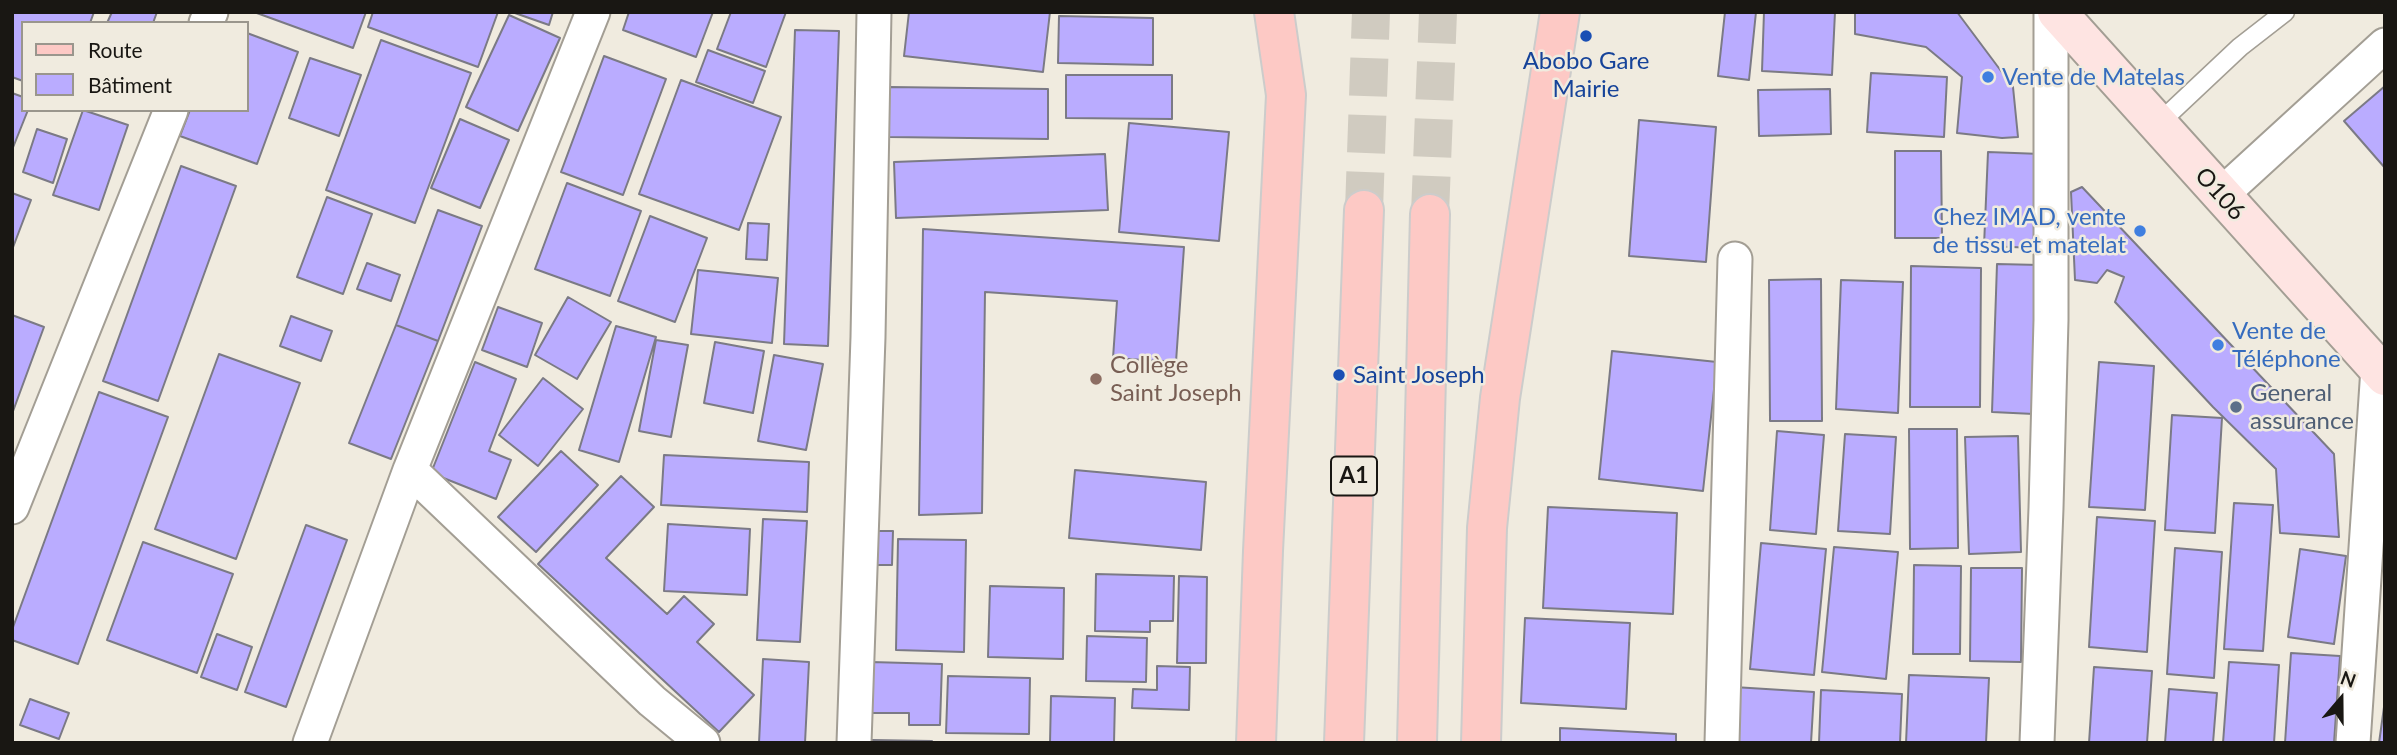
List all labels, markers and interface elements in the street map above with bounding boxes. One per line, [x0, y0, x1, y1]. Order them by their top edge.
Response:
legend [21, 21, 248, 112]
marker: Abobo Gare Mairie [1578, 28, 1594, 44]
text: Route [88, 37, 143, 62]
place label: Abobo Gare Mairie [1523, 47, 1649, 103]
place label: Vente de Matelas [2002, 63, 2185, 91]
marker: Vente de Matelas [1980, 69, 1996, 85]
text: Bâtiment [88, 72, 172, 97]
street label: O106 [2189, 162, 2251, 226]
place label: Chez IMAD, vente de tissu et matelat [1933, 203, 2126, 259]
marker: Chez IMAD, vente de tissu et matelat [2132, 223, 2148, 239]
place label: Vente de Téléphone [2232, 317, 2341, 373]
marker: Vente de Téléphone [2210, 337, 2226, 353]
place label: Collège Saint Joseph [1110, 351, 1242, 407]
place label: Saint Joseph [1353, 361, 1485, 389]
marker: Saint Joseph [1331, 367, 1347, 383]
marker: Collège Saint Joseph [1088, 371, 1104, 387]
place label: General assurance [2250, 379, 2354, 435]
marker: General assurance [2228, 399, 2244, 415]
road number: A1 [1331, 456, 1377, 496]
north arrow [2306, 664, 2376, 734]
text: N [2338, 665, 2359, 692]

